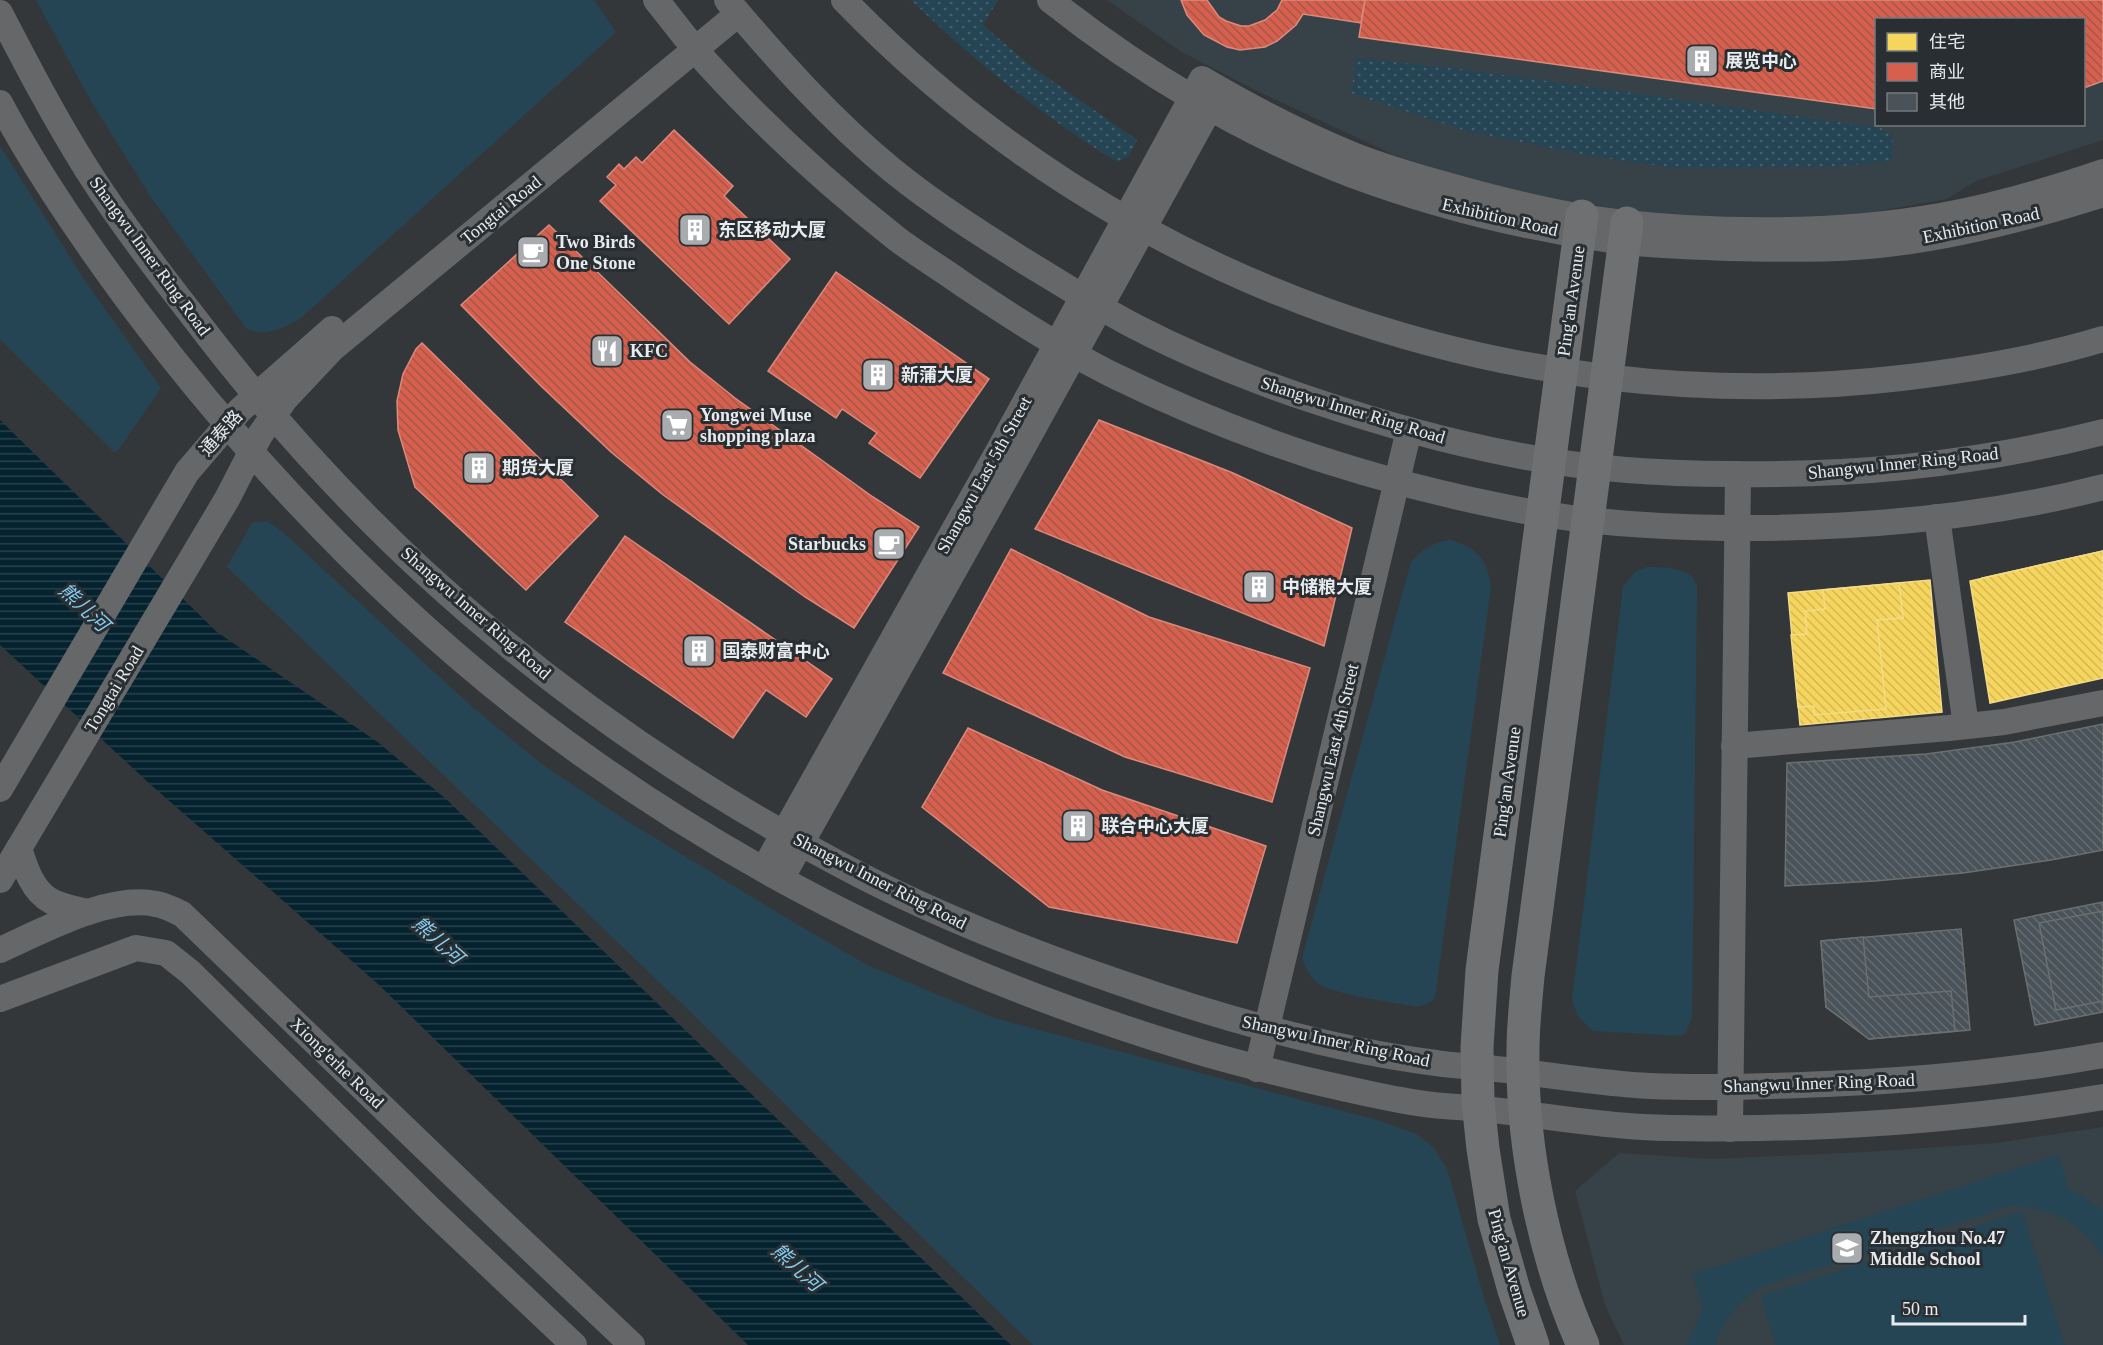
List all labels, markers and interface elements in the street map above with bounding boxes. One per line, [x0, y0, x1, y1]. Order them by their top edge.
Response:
legend [1875, 18, 2085, 126]
text: 住宅 [1929, 32, 1965, 52]
building icon: 展览中心 [1684, 43, 1720, 79]
place label: 展览中心 [1725, 51, 1797, 71]
text: 商业 [1929, 62, 1965, 82]
text: 其他 [1929, 92, 1965, 112]
street label: Tongtai Road [457, 172, 545, 248]
street label: Shangwu Inner Ring Road [86, 173, 214, 339]
street label: Exhibition Road [1440, 194, 1560, 240]
street label: Exhibition Road [1921, 203, 2041, 247]
building icon: 东区移动大厦 [677, 212, 713, 248]
place label: 东区移动大厦 [718, 220, 826, 240]
place label: Two Birds One Stone [556, 232, 636, 273]
cafe icon: Two Birds One Stone [515, 234, 551, 270]
street label: Ping'an Avenue [1553, 244, 1589, 358]
restaurant icon: KFC [589, 333, 625, 369]
place label: KFC [630, 341, 668, 361]
building icon: 新蒲大厦 [860, 357, 896, 393]
place label: 新蒲大厦 [901, 365, 973, 385]
street label: Shangwu Inner Ring Road [1259, 372, 1447, 448]
street label: Shangwu East 5th Street [932, 393, 1036, 557]
place label: Yongwei Muse shopping plaza [700, 405, 816, 446]
street label: 通泰路 [196, 406, 246, 460]
supermarket icon: Yongwei Muse shopping plaza [659, 407, 695, 443]
street label: Shangwu Inner Ring Road [1807, 443, 1999, 483]
building icon: 期货大厦 [461, 450, 497, 486]
place label: 期货大厦 [502, 458, 574, 478]
cafe icon: Starbucks [871, 526, 907, 562]
place label: Starbucks [788, 534, 866, 554]
street label: Shangwu Inner Ring Road [397, 543, 555, 683]
building icon: 中储粮大厦 [1241, 569, 1277, 605]
place label: 中储粮大厦 [1282, 577, 1372, 597]
water label: 熊儿河 [55, 578, 116, 638]
building icon: 国泰财富中心 [681, 633, 717, 669]
place label: 国泰财富中心 [722, 641, 830, 661]
street label: Tongtai Road [80, 642, 148, 736]
street label: Shangwu East 4th Street [1303, 662, 1363, 838]
street label: Ping'an Avenue [1489, 725, 1525, 839]
building icon: 联合中心大厦 [1060, 808, 1096, 844]
place label: 联合中心大厦 [1101, 816, 1209, 836]
street label: Shangwu Inner Ring Road [790, 829, 970, 933]
water label: 熊儿河 [408, 912, 471, 971]
street label: Shangwu Inner Ring Road [1240, 1011, 1432, 1071]
street label: Xiong'erhe Road [286, 1014, 388, 1112]
street label: Shangwu Inner Ring Road [1723, 1070, 1915, 1096]
street label: Ping'an Avenue [1484, 1207, 1534, 1319]
place label: Zhengzhou No.47 Middle School [1870, 1228, 2005, 1269]
school or university icon: Zhengzhou No.47 Middle School [1829, 1230, 1865, 1266]
water label: 熊儿河 [767, 1239, 830, 1298]
scale bar [1893, 1288, 2025, 1326]
text: 50 m [1902, 1299, 1939, 1319]

